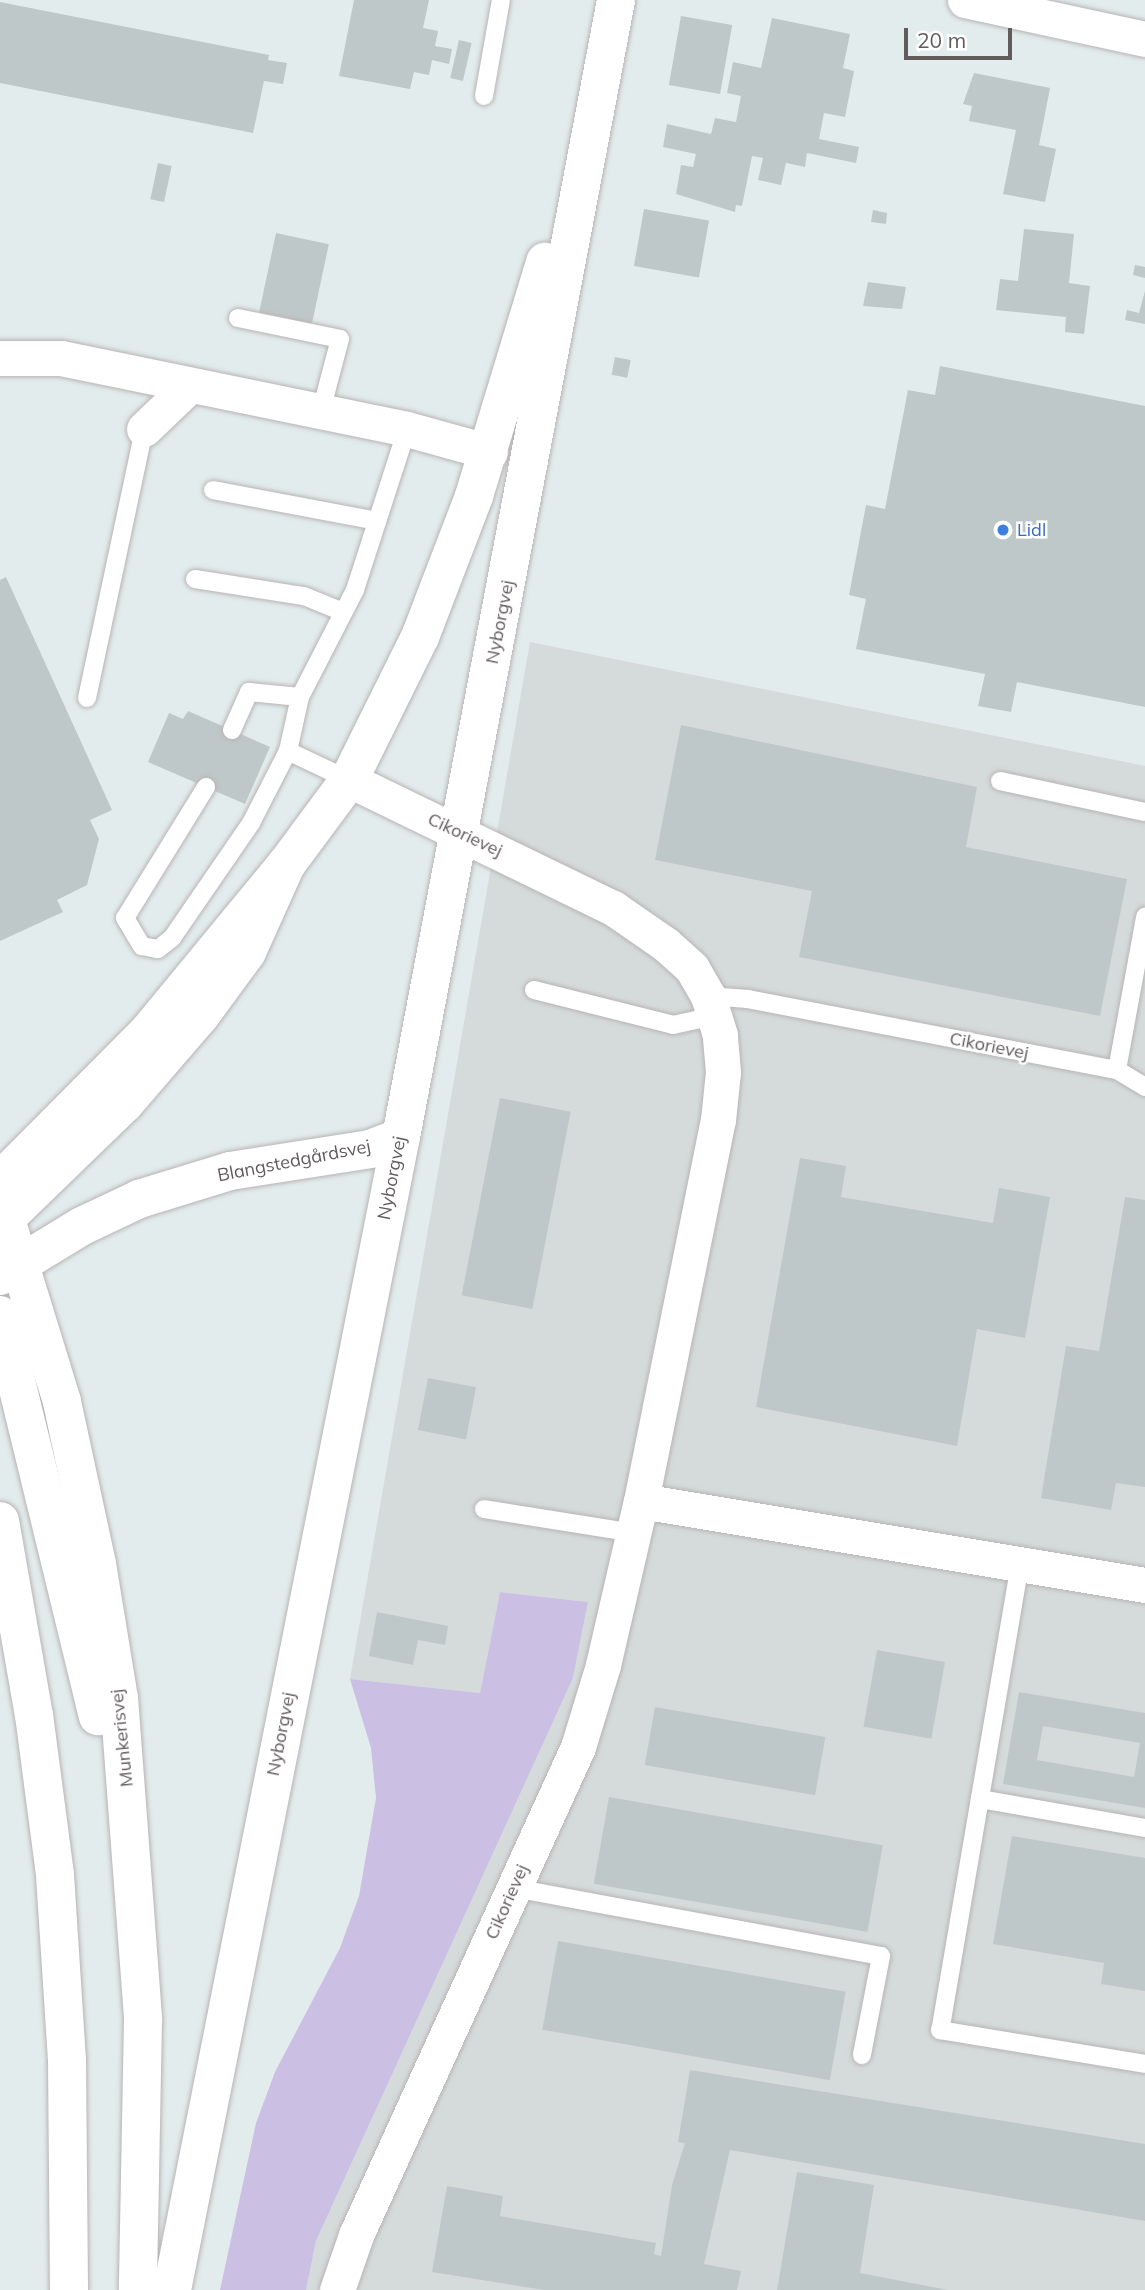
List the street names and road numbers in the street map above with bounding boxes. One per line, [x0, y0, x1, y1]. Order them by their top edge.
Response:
street label: Nyborgvej [481, 578, 519, 666]
street label: Cikorievej [424, 808, 506, 862]
street label: Cikorievej [948, 1028, 1030, 1064]
street label: Nyborgvej [373, 1134, 411, 1222]
street label: Blangstedgårdsvej [216, 1136, 372, 1186]
street label: Munkerisvej [106, 1688, 138, 1788]
street label: Nyborgvej [262, 1690, 300, 1778]
street label: Cikorievej [481, 1861, 533, 1943]

